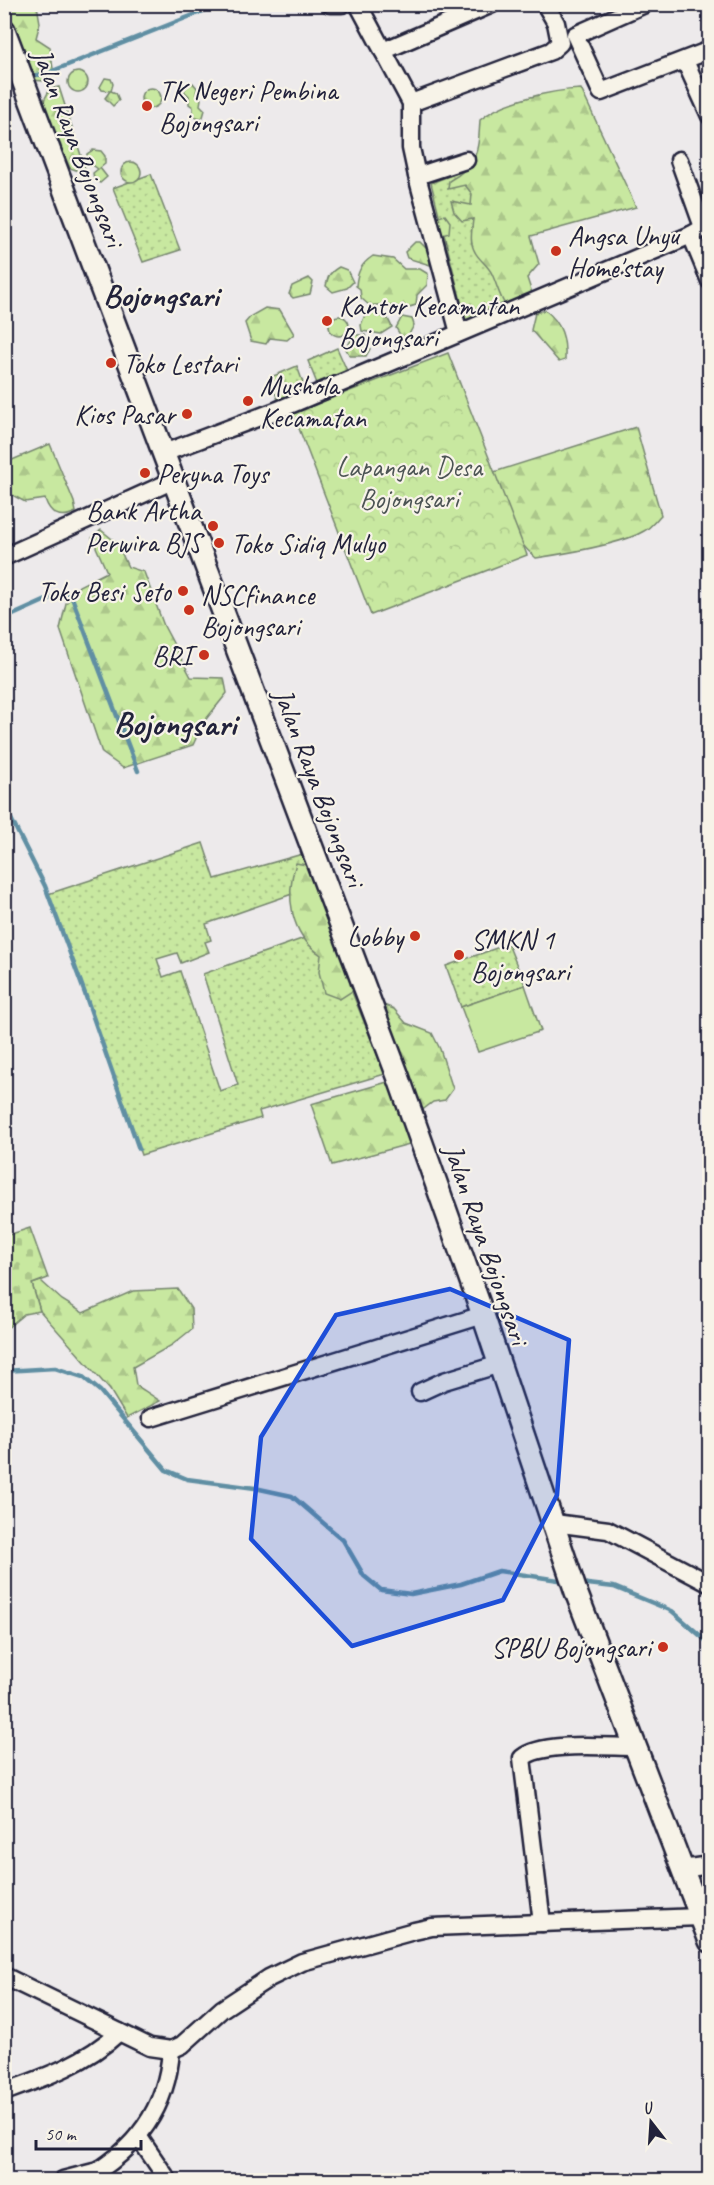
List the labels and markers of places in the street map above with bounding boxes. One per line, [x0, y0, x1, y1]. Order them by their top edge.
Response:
place label: TK Negeri Pembina Bojongsari [159, 73, 340, 140]
marker: TK Negeri Pembina Bojongsari [140, 99, 154, 113]
place label: Angsa Unyu Home'stay [568, 218, 681, 285]
marker: Angsa Unyu Home'stay [549, 244, 563, 258]
place label: Kantor Kecamatan Bojongsari [339, 288, 520, 355]
marker: Kantor Kecamatan Bojongsari [320, 314, 334, 328]
place label: Toko Lestari [123, 346, 241, 381]
marker: Toko Lestari [104, 356, 118, 370]
place label: Mushola Kecamatan [260, 368, 367, 435]
marker: Mushola Kecamatan [241, 394, 255, 408]
place label: Kios Pasar [74, 397, 177, 432]
marker: Kios Pasar [180, 407, 194, 421]
place label: Peryna Toys [157, 456, 271, 491]
marker: Peryna Toys [138, 466, 152, 480]
place label: Bank Artha Perwira BJS [85, 493, 205, 560]
marker: Bank Artha Perwira BJS [206, 519, 220, 533]
place label: Toko Sidiq Mulyo [231, 526, 387, 561]
marker: Toko Sidiq Mulyo [212, 536, 226, 550]
place label: Toko Besi Seto [38, 574, 173, 609]
place label: NSCfinance Bojongsari [201, 577, 316, 644]
marker: Toko Besi Seto [176, 584, 190, 598]
marker: NSCfinance Bojongsari [182, 603, 196, 617]
place label: BRI [152, 638, 198, 673]
marker: BRI [197, 648, 211, 662]
place label: Lobby [347, 919, 405, 954]
place label: SMKN 1 Bojongsari [471, 922, 574, 989]
marker: Lobby [408, 929, 422, 943]
marker: SMKN 1 Bojongsari [452, 948, 466, 962]
place label: SPBU Bojongsari [491, 1630, 655, 1665]
marker: SPBU Bojongsari [656, 1640, 670, 1654]

